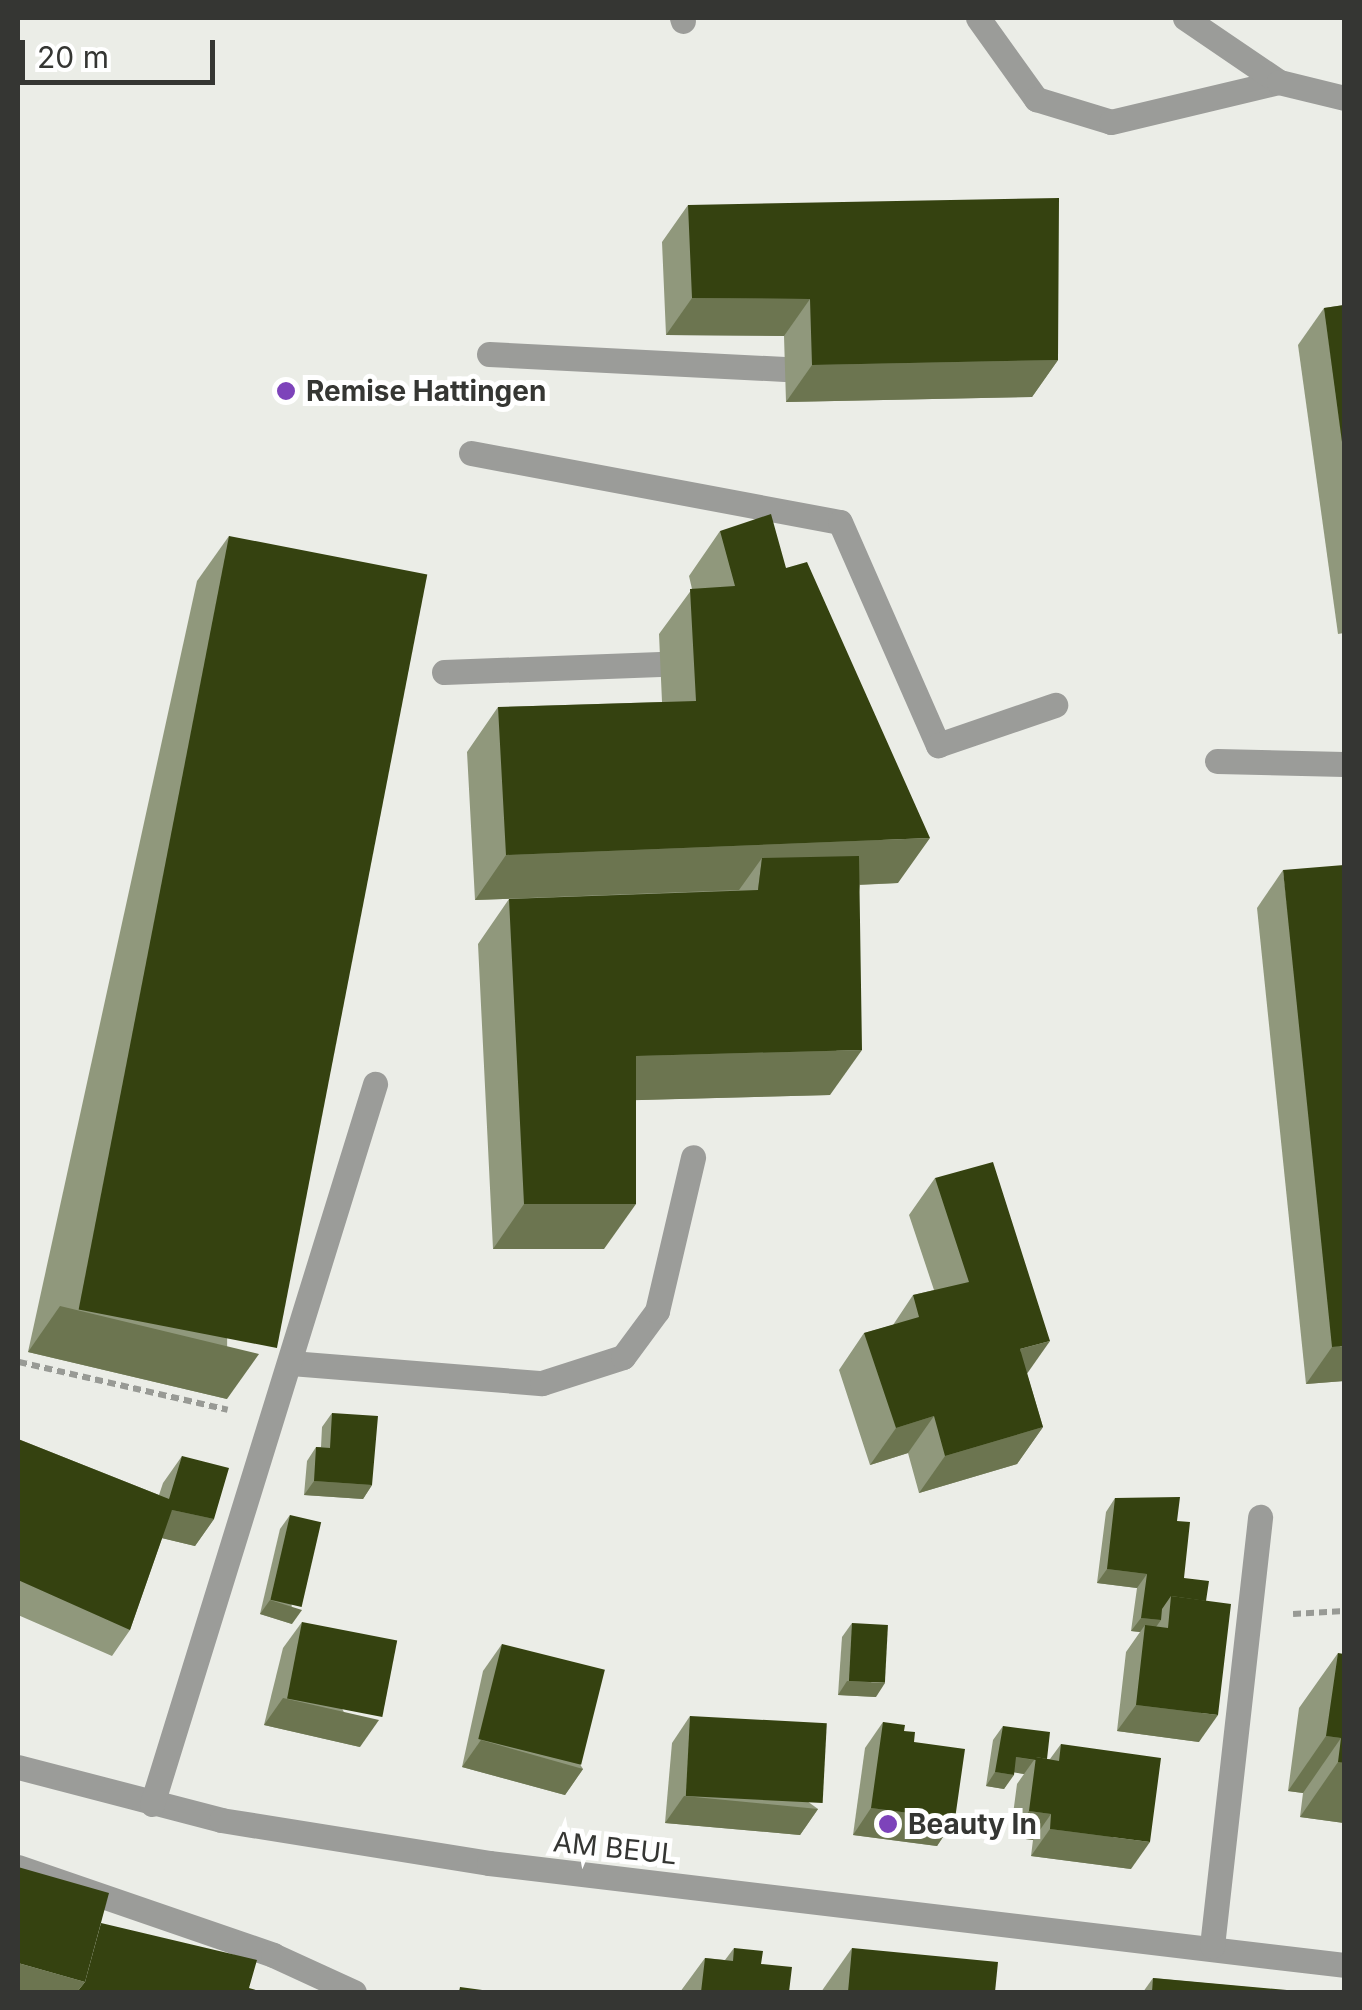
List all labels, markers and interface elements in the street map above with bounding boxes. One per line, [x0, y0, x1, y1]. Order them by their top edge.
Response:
scale bar [25, 20, 220, 82]
text: 20 m [37, 39, 109, 75]
place label: Remise Hattingen [306, 374, 546, 408]
marker: Remise Hattingen [275, 380, 297, 402]
place label: Beauty In [908, 1807, 1037, 1841]
marker: Beauty In [877, 1813, 899, 1835]
street label: AM BEUL [551, 1825, 679, 1871]

